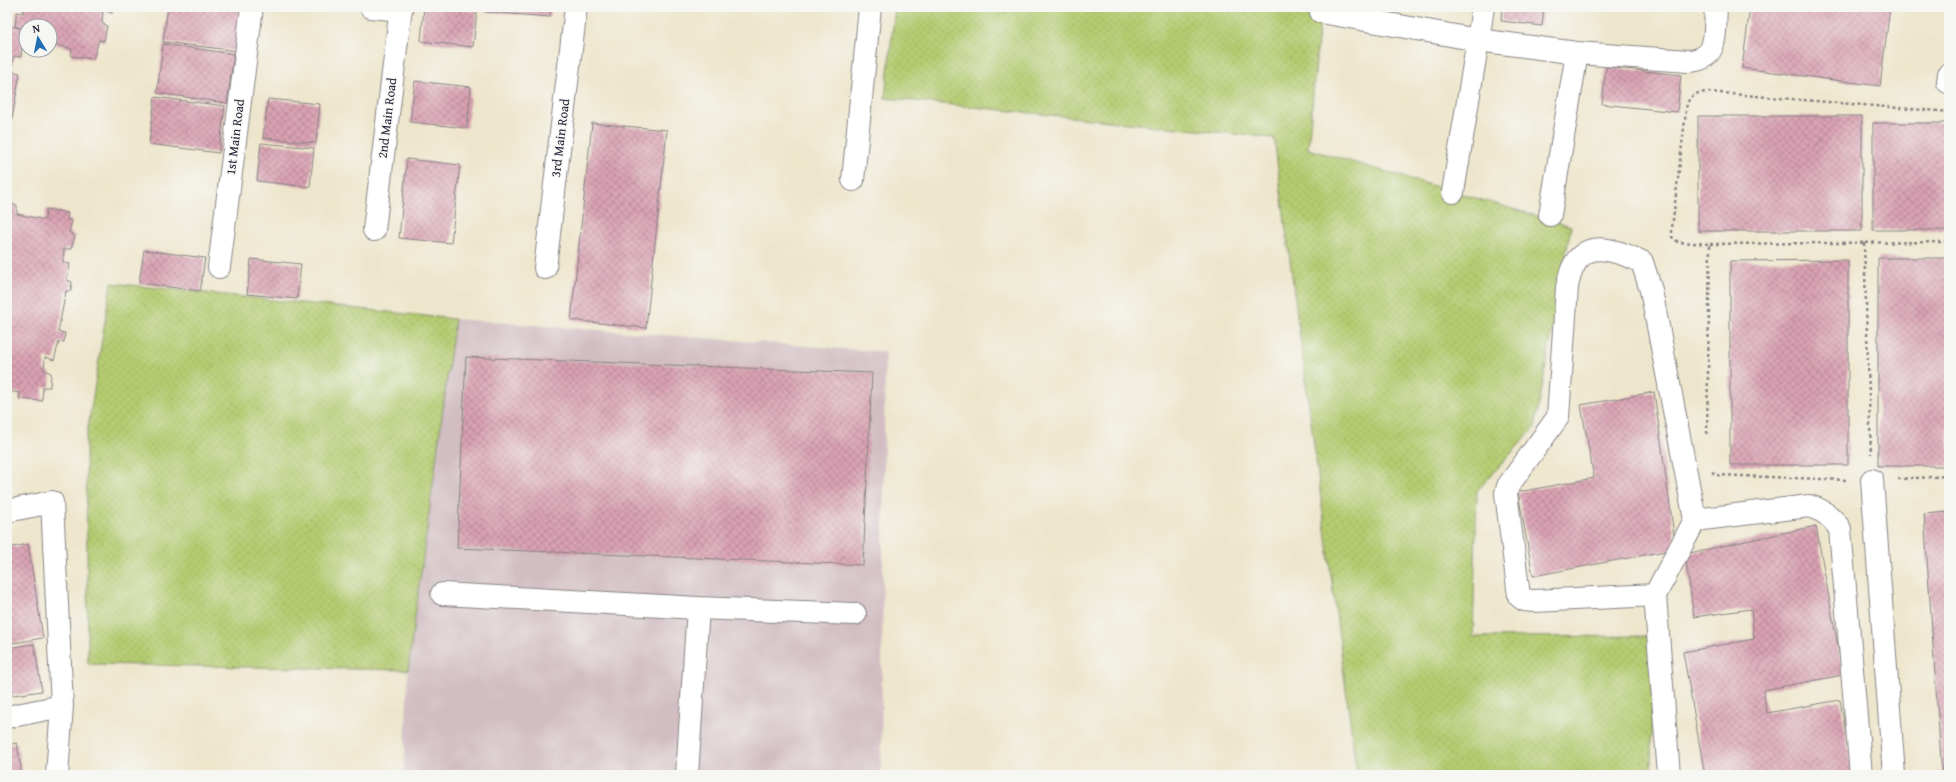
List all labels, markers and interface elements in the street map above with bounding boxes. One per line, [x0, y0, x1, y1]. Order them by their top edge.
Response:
north arrow [18, 18, 58, 58]
text: N [31, 20, 42, 37]
street label: 2nd Main Road [373, 77, 401, 159]
street label: 1st Main Road [221, 98, 249, 176]
street label: 3rd Main Road [546, 98, 574, 178]

